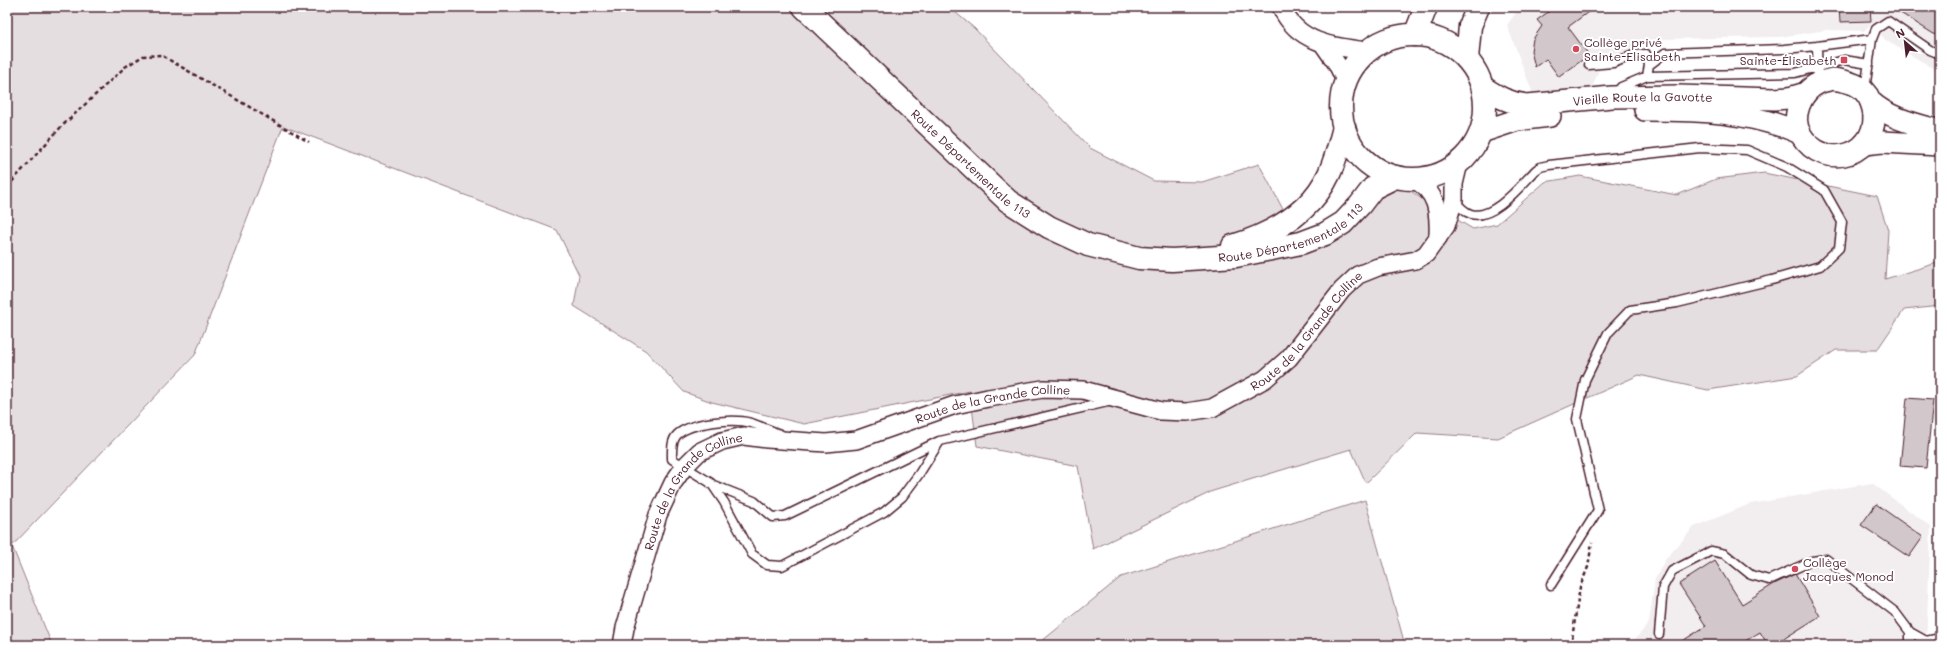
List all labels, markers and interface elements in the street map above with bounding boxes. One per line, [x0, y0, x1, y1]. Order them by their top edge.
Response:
north arrow [1885, 22, 1925, 62]
text: N [1893, 24, 1907, 41]
place label: Collège privé Sainte-Elisabeth [1584, 34, 1681, 64]
marker: Collège privé Sainte-Elisabeth [1571, 44, 1581, 54]
place label: Sainte-Élisabeth [1740, 52, 1836, 68]
marker: Sainte-Élisabeth [1839, 55, 1849, 65]
street label: Vieille Route la Gavotte [1572, 88, 1713, 109]
street label: Route Départementale 113 [908, 105, 1034, 221]
street label: Route Départementale 113 [1218, 199, 1366, 265]
street label: Route de la Grande Colline [1247, 267, 1366, 394]
street label: Route de la Grande Colline [913, 381, 1071, 426]
street label: Route de la Grande Colline [640, 429, 744, 552]
place label: Collège Jacques Monod [1803, 554, 1894, 584]
marker: Collège Jacques Monod [1790, 564, 1800, 574]

